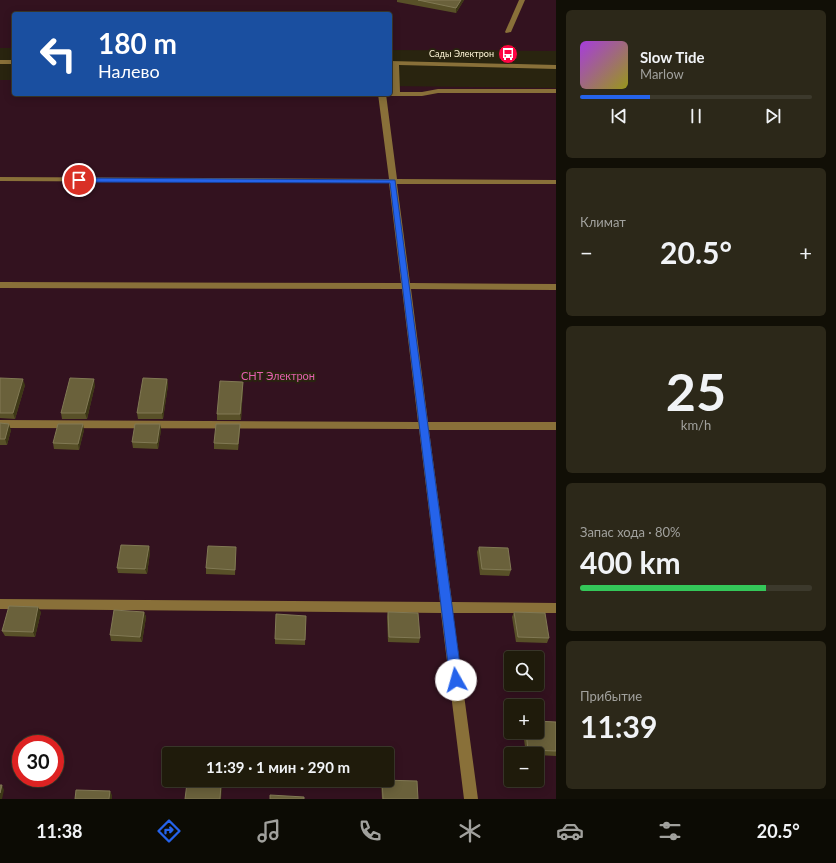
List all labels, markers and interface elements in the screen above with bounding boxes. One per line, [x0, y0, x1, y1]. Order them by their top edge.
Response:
text: 180 m [98, 26, 177, 60]
icon: left [32, 28, 84, 80]
bus stop icon: Сады Электрон [497, 43, 519, 65]
place label: Сады Электрон [429, 48, 494, 59]
text: Slow Tide [640, 48, 705, 66]
text: Налево [98, 60, 160, 82]
text: Marlow [640, 66, 684, 82]
icon: previous [608, 105, 630, 127]
icon: pause [685, 105, 707, 127]
icon: next [762, 105, 784, 127]
pin [62, 163, 96, 197]
icon: arrive [68, 169, 90, 191]
text: Климат [580, 214, 626, 230]
text: 20.5° [660, 234, 732, 270]
text: − [580, 239, 593, 266]
text: + [799, 239, 812, 266]
text: 25 [666, 360, 726, 422]
park label: СНТ Электрон [241, 369, 315, 382]
text: km/h [681, 417, 711, 433]
text: Запас хода · 80% [580, 524, 681, 540]
text: 400 km [580, 544, 681, 580]
map controls [504, 651, 544, 787]
button: search [504, 651, 544, 691]
position arrow [435, 659, 477, 701]
text: Прибытие [580, 688, 642, 704]
button: + [504, 699, 544, 739]
text: 11:39 [580, 708, 657, 744]
speed limit sign: 30 [12, 735, 64, 787]
button: − [504, 747, 544, 787]
text: 11:39 · 1 мин · 290 m [206, 758, 350, 776]
icon: directions [155, 817, 183, 845]
icon: music [255, 817, 283, 845]
icon: phone [356, 817, 384, 845]
icon: climate [456, 817, 484, 845]
icon: car [556, 817, 584, 845]
icon: filters [656, 817, 684, 845]
text: 11:38 [36, 820, 83, 842]
text: 20.5° [757, 820, 800, 842]

